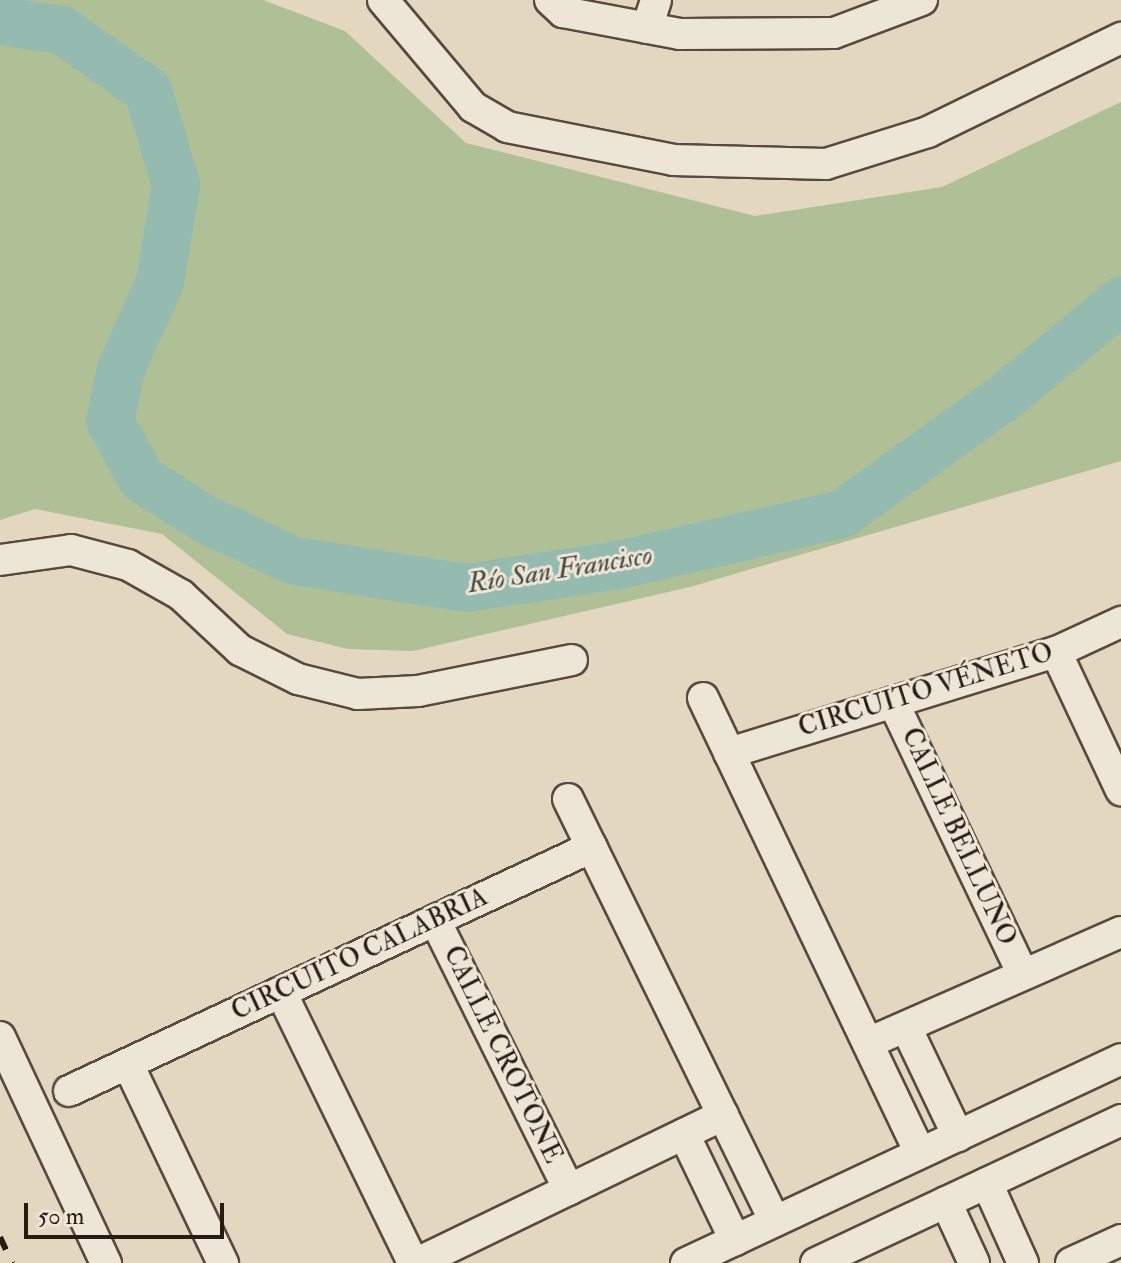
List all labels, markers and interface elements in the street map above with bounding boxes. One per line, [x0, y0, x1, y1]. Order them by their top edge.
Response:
water label: Río San Francisco [465, 539, 655, 601]
street label: CIRCUITO VÉNETO [795, 637, 1057, 745]
street label: CALLE BELLUNO [894, 723, 1022, 951]
street label: CIRCUITO CALABRIA [227, 882, 493, 1028]
street label: CALLE CROTONE [436, 941, 568, 1169]
scale bar [28, 1187, 228, 1237]
text: 50 m [38, 1201, 84, 1232]

